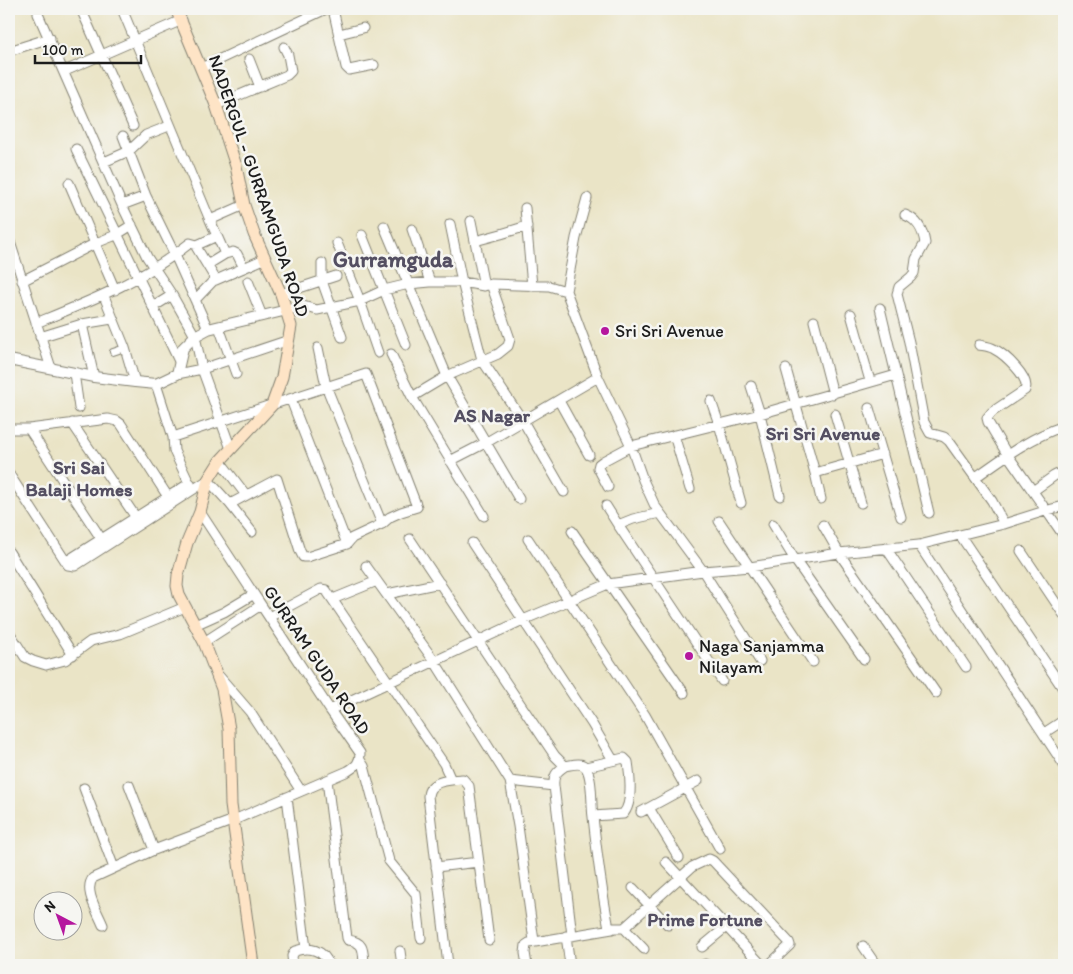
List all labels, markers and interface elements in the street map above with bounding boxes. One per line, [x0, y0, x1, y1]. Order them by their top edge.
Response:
scale bar [35, 32, 141, 64]
text: 100 m [42, 41, 84, 59]
street label: NADERGUL - GURRAMGUDA ROAD [204, 52, 314, 320]
district label: Gurramguda [333, 246, 454, 273]
place label: Sri Sri Avenue [615, 320, 724, 342]
marker: Sri Sri Avenue [599, 325, 611, 337]
district label: AS Nagar [453, 404, 531, 427]
district label: Sri Sri Avenue [766, 422, 880, 445]
district label: Sri Sai Balaji Homes [25, 456, 133, 501]
street label: GURRAM GUDA ROAD [259, 581, 375, 739]
place label: Naga Sanjamma Nilayam [699, 635, 824, 678]
marker: Naga Sanjamma Nilayam [683, 650, 695, 662]
north arrow [32, 892, 82, 942]
text: N [41, 897, 59, 916]
district label: Prime Fortune [647, 908, 763, 931]

